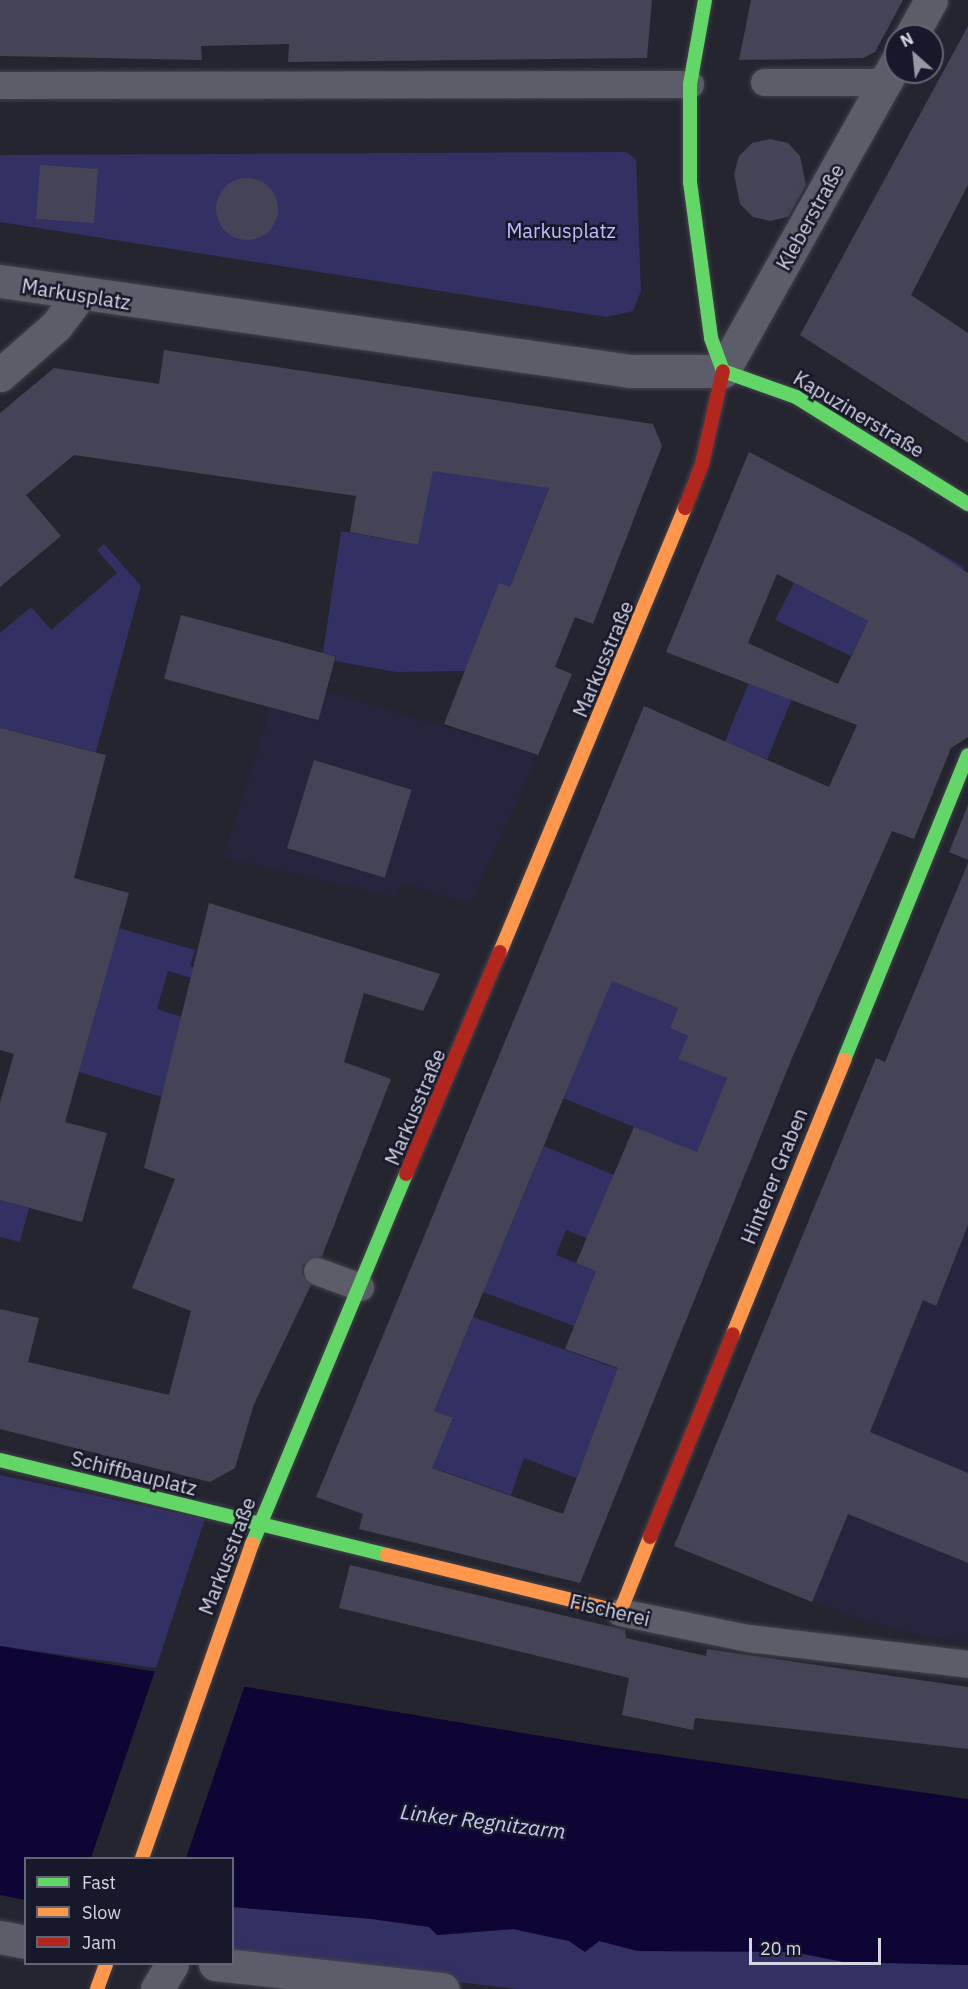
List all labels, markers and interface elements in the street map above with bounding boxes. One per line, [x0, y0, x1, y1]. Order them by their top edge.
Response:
north arrow [884, 24, 944, 84]
text: N [897, 28, 916, 51]
street label: Kleberstraße [771, 160, 849, 274]
park label: Markusplatz [506, 218, 616, 242]
street label: Markusplatz [20, 274, 132, 314]
street label: Kapuzinerstraße [789, 366, 929, 462]
street label: Markusstraße [568, 597, 638, 721]
street label: Markusstraße [380, 1045, 450, 1169]
street label: Hinterer Graben [736, 1105, 812, 1247]
street label: Schiffbauplatz [69, 1446, 199, 1500]
street label: Markusstraße [194, 1494, 260, 1618]
street label: Fischerei [568, 1589, 652, 1631]
water label: Linker Regnitzarm [399, 1798, 567, 1844]
legend [24, 1857, 234, 1965]
text: Fast [82, 1871, 116, 1894]
text: Slow [82, 1901, 121, 1924]
scale bar [752, 1926, 884, 1964]
text: Jam [82, 1931, 117, 1954]
text: 20 m [760, 1937, 802, 1960]

